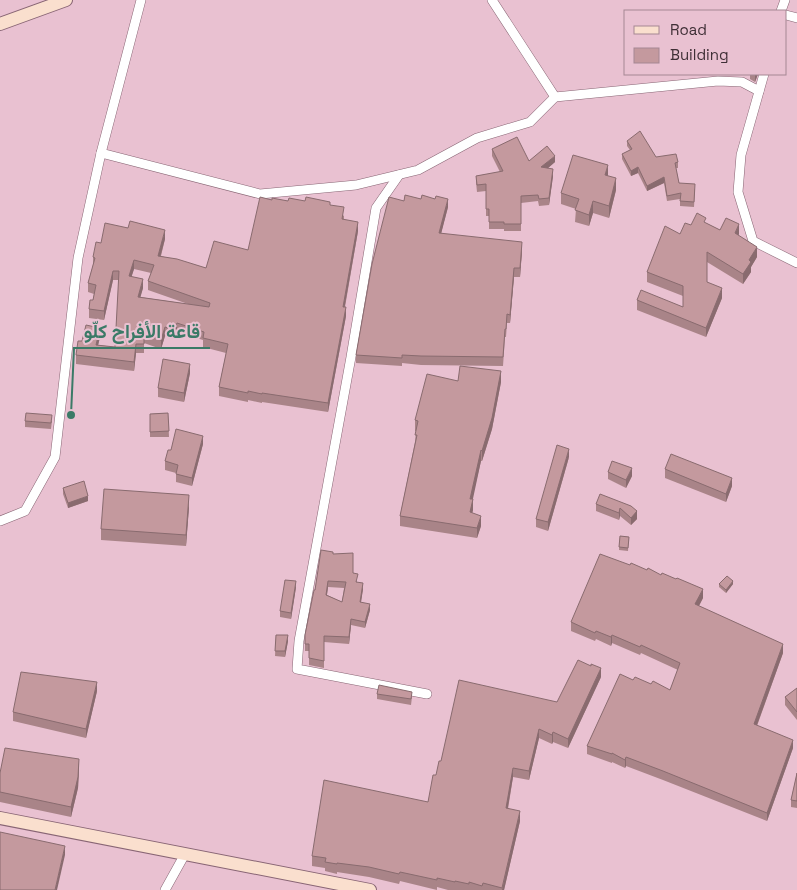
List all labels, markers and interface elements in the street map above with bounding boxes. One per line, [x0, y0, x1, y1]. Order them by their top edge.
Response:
legend [624, 10, 787, 75]
text: Road [670, 20, 707, 39]
text: Building [670, 45, 729, 64]
callout: قاعة الأفراح كلّو [74, 314, 210, 348]
text: قاعة الأفراح كلّو [84, 319, 200, 344]

